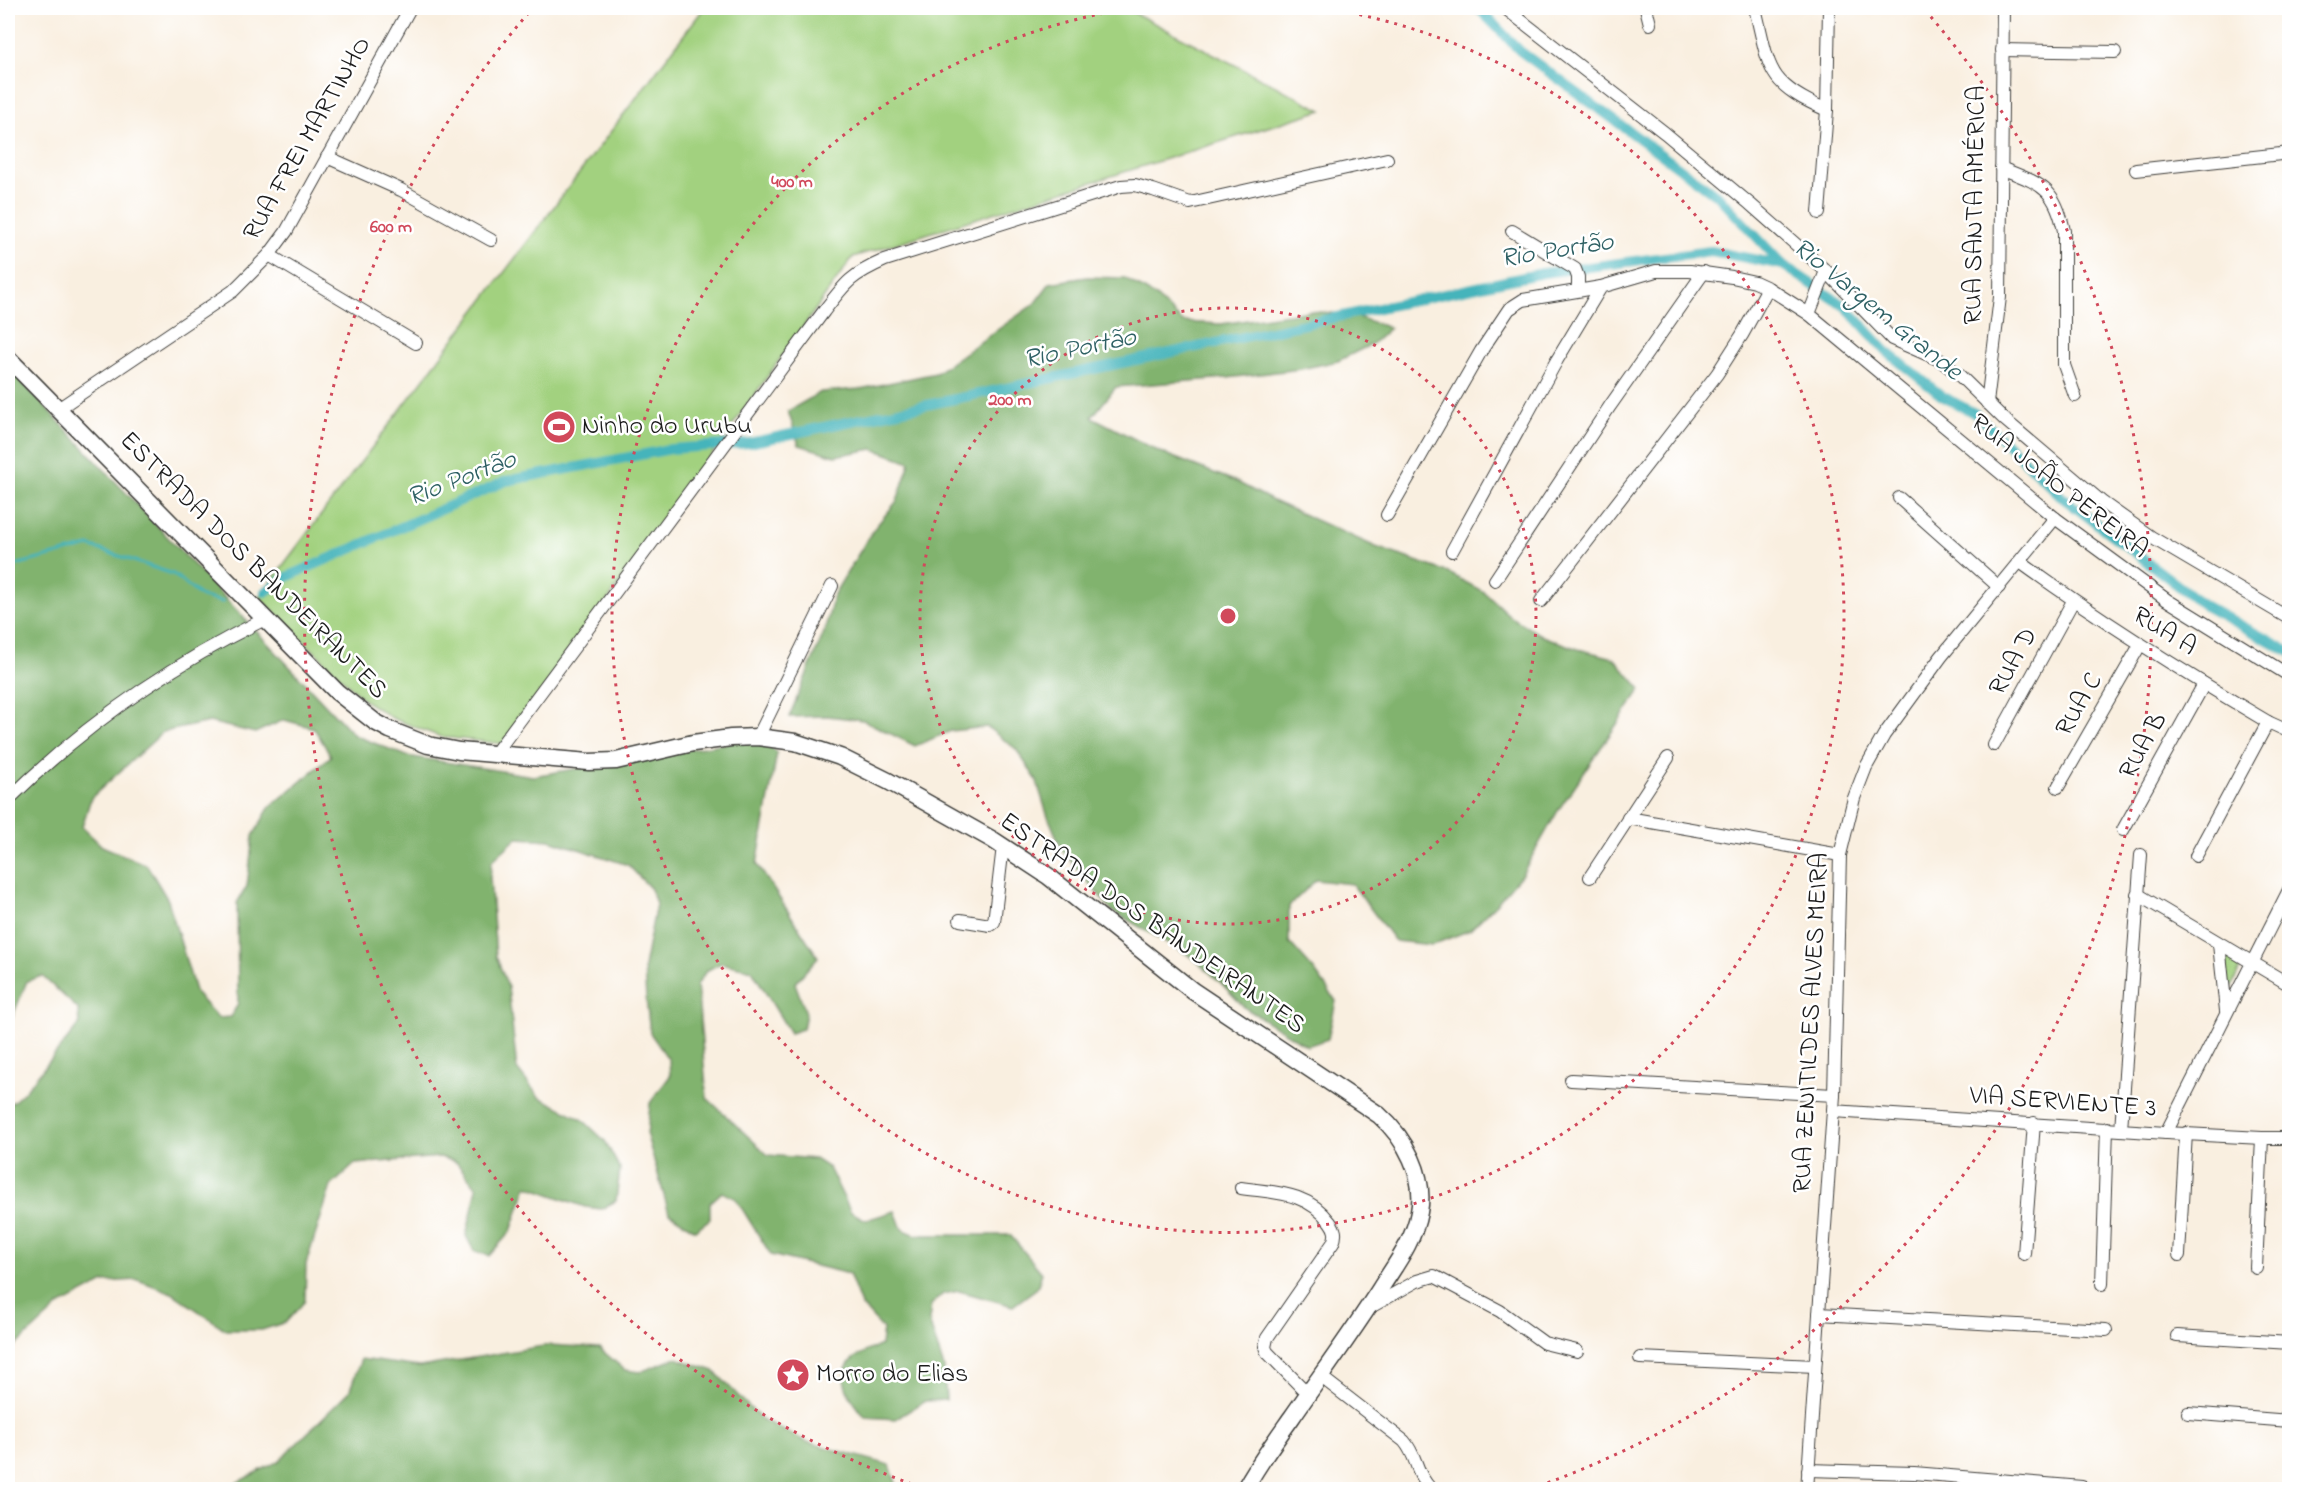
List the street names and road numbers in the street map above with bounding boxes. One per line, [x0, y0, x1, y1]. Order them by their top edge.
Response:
street label: RUA FREI MARTINHO [234, 30, 382, 248]
street label: RUA SANTA AMÉRICA [1955, 85, 1997, 325]
street label: RUA JOÃO PEREIRA [1962, 405, 2156, 569]
street label: ESTRADA DOS BANDEIRANTES [110, 423, 396, 709]
street label: RUA A [2125, 598, 2203, 666]
street label: RUA D [1980, 621, 2048, 703]
street label: RUA C [2047, 666, 2113, 744]
street label: RUA B [2110, 706, 2178, 786]
street label: ESTRADA DOS BANDEIRANTES [991, 803, 1313, 1045]
street label: RUA ZENITILDES ALVES MEIRA [1784, 852, 1840, 1194]
street label: VIA SERVIENTE 3 [1967, 1077, 2158, 1128]

